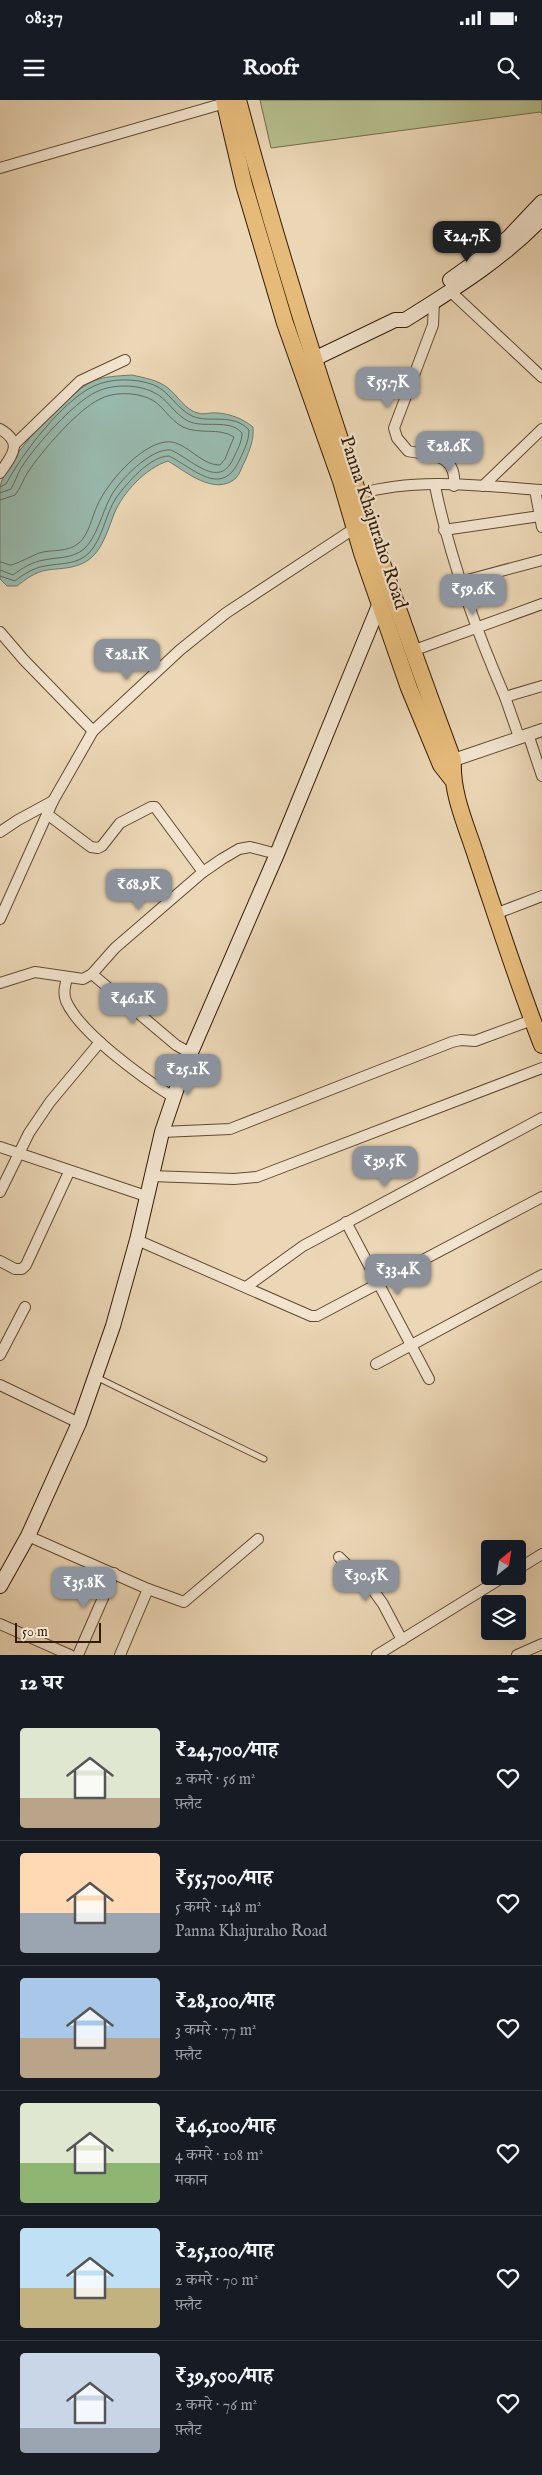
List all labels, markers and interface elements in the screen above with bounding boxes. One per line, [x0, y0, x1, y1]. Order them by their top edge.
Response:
text: 08:37 [25, 6, 63, 30]
icon: menu [20, 54, 48, 82]
text: Roofr [243, 54, 299, 82]
icon: search [494, 54, 522, 82]
pin: ₹24.7K [426, 220, 508, 263]
text: ₹24.7K [444, 227, 490, 247]
pin: ₹55.7K [347, 366, 429, 409]
text: ₹55.7K [367, 373, 409, 393]
pin: ₹28.6K [408, 430, 490, 473]
street label: Panna Khajuraho Road [334, 433, 413, 613]
text: ₹28.6K [427, 437, 471, 457]
pin: ₹59.6K [432, 574, 514, 616]
text: ₹59.6K [451, 580, 495, 600]
pin: ₹28.1K [86, 638, 168, 681]
text: ₹28.1K [105, 645, 149, 665]
pin: ₹68.9K [98, 868, 180, 911]
text: ₹68.9K [117, 875, 161, 895]
pin: ₹46.1K [92, 982, 174, 1025]
text: ₹46.1K [111, 989, 155, 1009]
pin: ₹25.1K [147, 1054, 229, 1096]
text: ₹25.1K [166, 1060, 210, 1080]
pin: ₹39.5K [344, 1146, 426, 1188]
text: ₹39.5K [364, 1152, 406, 1172]
pin: ₹33.4K [357, 1254, 439, 1296]
text: ₹33.4K [376, 1260, 420, 1280]
north arrow [481, 1540, 526, 1585]
map controls [481, 1540, 526, 1640]
pin: ₹30.5K [325, 1560, 407, 1602]
pin: ₹35.8K [43, 1566, 125, 1609]
text: ₹30.5K [344, 1566, 388, 1586]
text: ₹35.8K [63, 1573, 105, 1593]
button: layers [481, 1595, 526, 1640]
scale bar [15, 1620, 101, 1643]
text: 50 m [22, 1623, 48, 1641]
text: 12 घर [20, 1670, 63, 1697]
icon: filters [494, 1671, 522, 1699]
text: ₹24,700/माह [175, 1737, 278, 1764]
icon: home [60, 1748, 120, 1808]
icon: heart [494, 1764, 522, 1792]
text: 2 कमरे · 56 m² [175, 1770, 256, 1790]
text: फ़्लैट [175, 1795, 202, 1815]
text: ₹55,700/माह [175, 1865, 273, 1892]
icon: home [60, 1873, 120, 1933]
icon: heart [494, 1889, 522, 1917]
text: 5 कमरे · 148 m² [175, 1898, 261, 1918]
text: Panna Khajuraho Road [175, 1922, 327, 1942]
text: ₹28,100/माह [175, 1988, 274, 2015]
icon: home [60, 1998, 120, 2058]
icon: heart [494, 2014, 522, 2042]
text: 3 कमरे · 77 m² [175, 2021, 257, 2041]
text: फ़्लैट [175, 2046, 202, 2066]
text: ₹46,100/माह [175, 2113, 276, 2140]
icon: home [60, 2123, 120, 2183]
icon: heart [494, 2139, 522, 2167]
text: 4 कमरे · 108 m² [175, 2146, 263, 2166]
text: मकान [175, 2171, 207, 2191]
text: ₹25,100/माह [175, 2238, 274, 2265]
icon: home [60, 2248, 120, 2308]
icon: heart [494, 2264, 522, 2292]
text: 2 कमरे · 70 m² [175, 2271, 258, 2291]
text: फ़्लैट [175, 2296, 202, 2316]
text: ₹39,500/माह [175, 2363, 273, 2390]
icon: home [60, 2373, 120, 2433]
icon: heart [494, 2389, 522, 2417]
text: 2 कमरे · 76 m² [175, 2396, 257, 2416]
text: फ़्लैट [175, 2421, 202, 2441]

